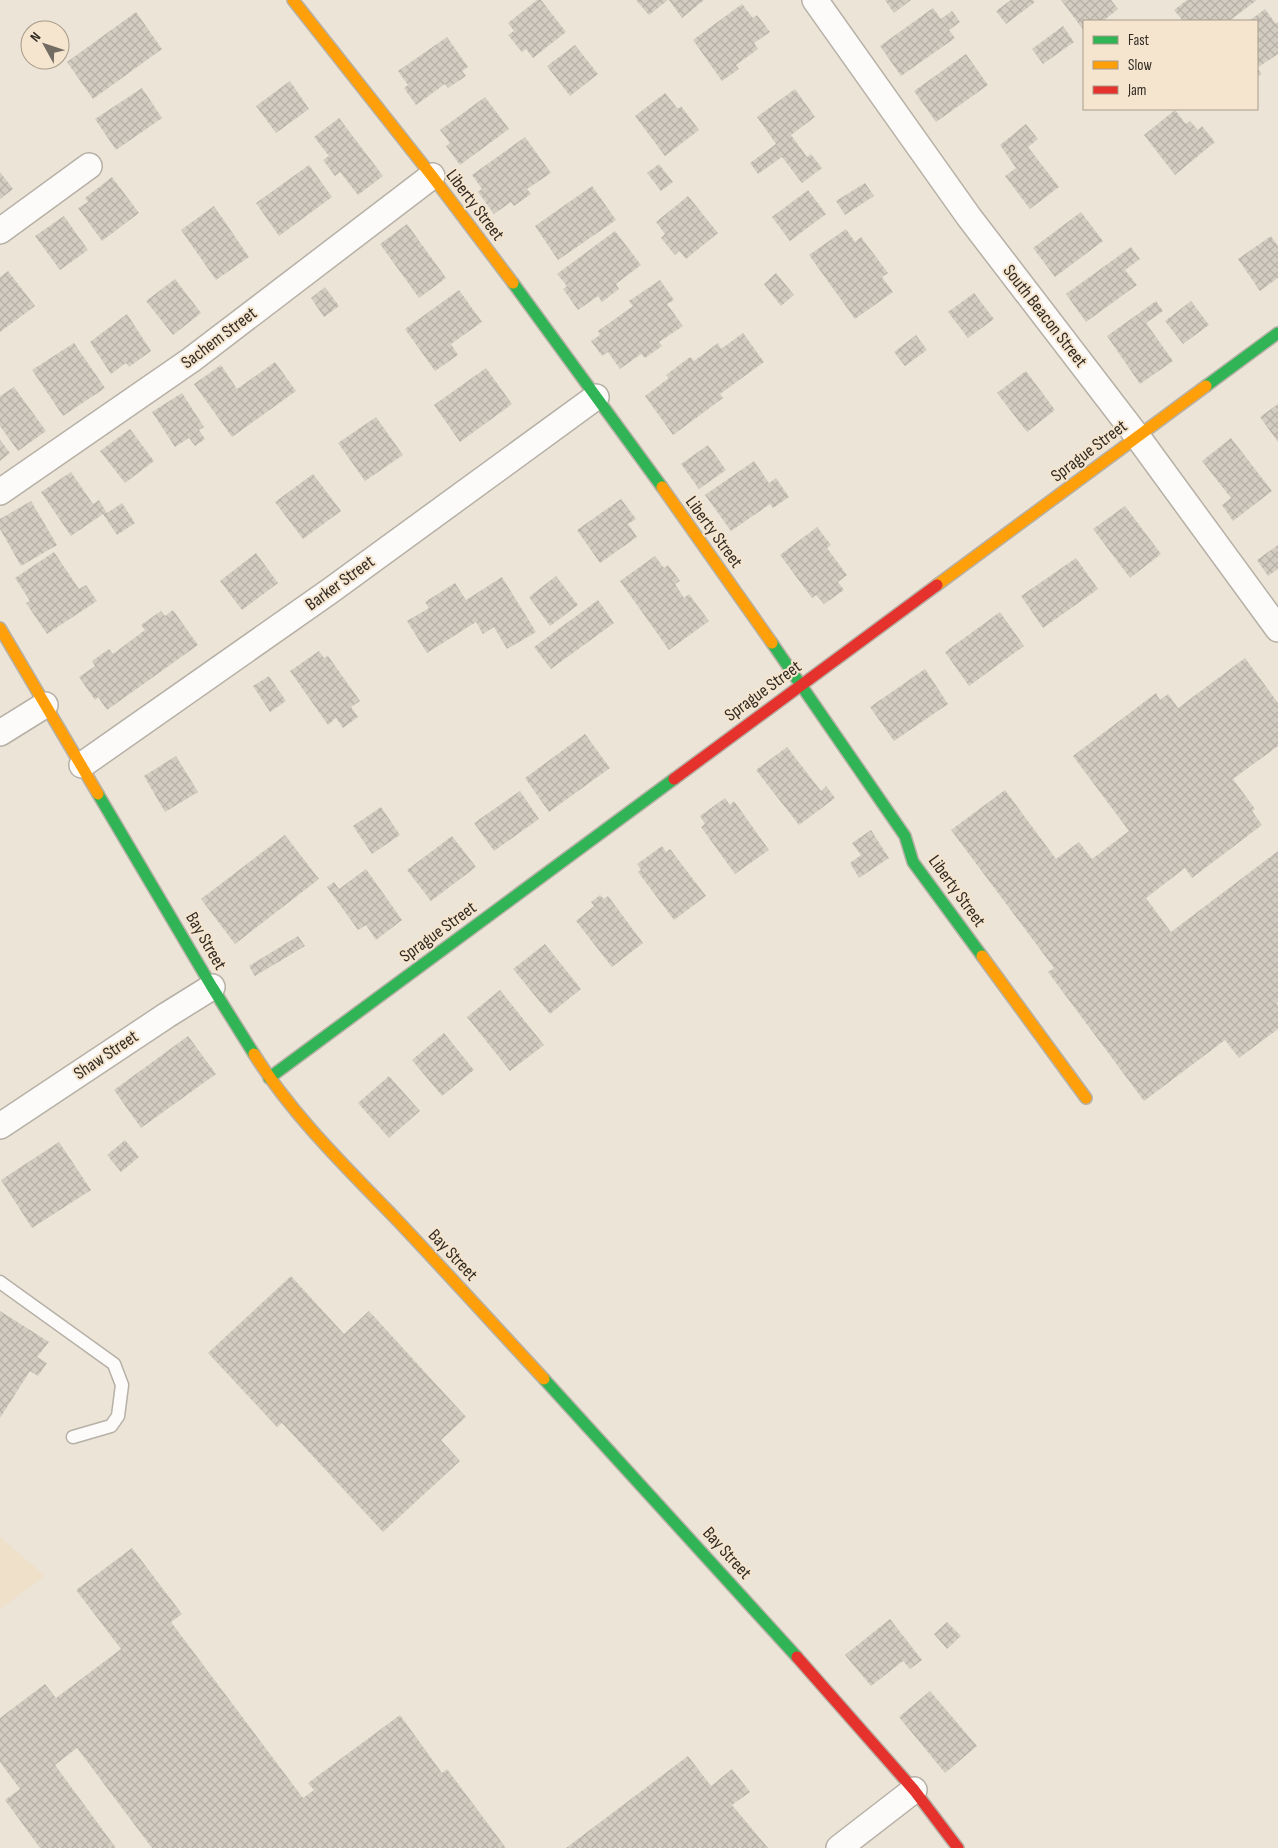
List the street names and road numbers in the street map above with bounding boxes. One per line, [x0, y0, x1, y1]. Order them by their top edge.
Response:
street label: Liberty Street [442, 165, 509, 245]
street label: South Beacon Street [999, 261, 1092, 372]
street label: Sachem Street [177, 302, 261, 373]
street label: Sprague Street [1047, 415, 1132, 486]
street label: Liberty Street [681, 492, 747, 572]
street label: Barker Street [301, 551, 379, 615]
street label: Sprague Street [721, 656, 806, 726]
street label: Liberty Street [924, 851, 990, 931]
street label: Sprague Street [396, 897, 481, 967]
street label: Bay Street [181, 909, 231, 974]
street label: Shaw Street [70, 1026, 143, 1084]
street label: Bay Street [424, 1225, 482, 1285]
street label: Bay Street [698, 1523, 756, 1584]

